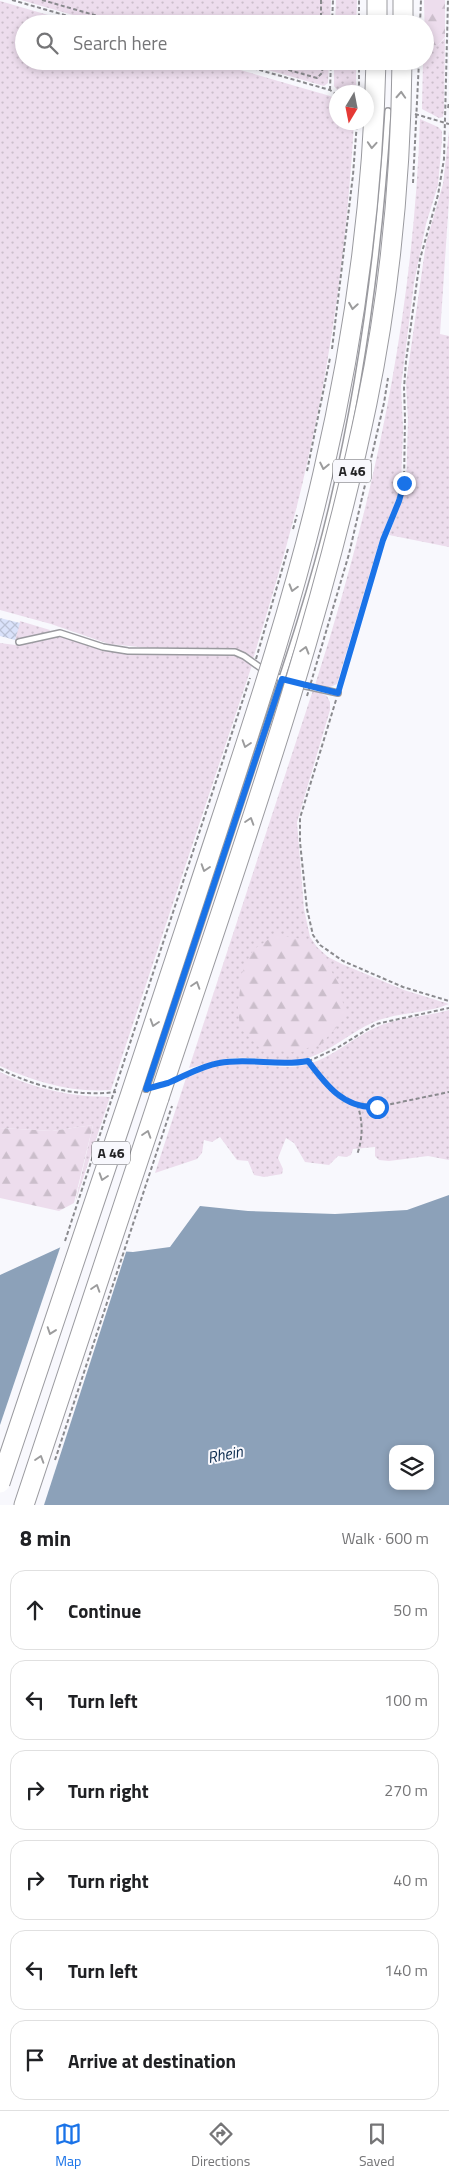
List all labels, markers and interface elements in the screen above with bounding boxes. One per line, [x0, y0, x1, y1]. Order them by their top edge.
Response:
search box [15, 15, 434, 70]
text: Search here [73, 28, 167, 57]
icon: search [33, 29, 61, 57]
north arrow [329, 85, 374, 130]
one-way arrow [396, 91, 407, 99]
one-way arrow [366, 141, 377, 149]
one-way arrow [349, 302, 359, 311]
road number: A 46 [333, 460, 371, 482]
one-way arrow [320, 462, 330, 471]
route end [393, 472, 416, 495]
one-way arrow [288, 584, 298, 592]
one-way arrow [300, 647, 310, 655]
one-way arrow [241, 739, 251, 747]
one-way arrow [244, 818, 254, 826]
one-way arrow [200, 864, 210, 872]
one-way arrow [191, 981, 201, 990]
one-way arrow [150, 1018, 160, 1026]
route start [366, 1096, 389, 1119]
one-way arrow [142, 1130, 152, 1138]
road number: A 46 [92, 1142, 130, 1164]
one-way arrow [99, 1173, 109, 1181]
one-way arrow [91, 1284, 101, 1293]
one-way arrow [47, 1326, 57, 1335]
water label: Rhein [205, 1439, 246, 1469]
map controls [389, 1445, 434, 1490]
button: layers [389, 1445, 434, 1490]
one-way arrow [34, 1455, 44, 1463]
text: 8 min [20, 1522, 71, 1554]
text: Walk · 600 m [341, 1526, 429, 1550]
icon: ahead [21, 1596, 49, 1624]
text: Continue [68, 1596, 141, 1625]
text: 50 m [393, 1598, 428, 1622]
icon: left [21, 1686, 49, 1714]
text: Turn left [68, 1686, 138, 1715]
text: 100 m [384, 1688, 428, 1712]
icon: right [21, 1776, 49, 1804]
text: Turn right [68, 1776, 149, 1805]
text: 270 m [384, 1778, 428, 1802]
icon: right [21, 1866, 49, 1894]
text: Turn right [68, 1866, 149, 1895]
text: 40 m [393, 1868, 428, 1892]
icon: left [21, 1956, 49, 1984]
text: Turn left [68, 1956, 138, 1985]
text: 140 m [384, 1958, 428, 1982]
icon: arrive [21, 2046, 49, 2074]
text: Arrive at destination [68, 2046, 236, 2075]
tab: Map [54, 2120, 82, 2171]
tab: Directions [191, 2120, 250, 2171]
tab: Saved [359, 2120, 395, 2171]

